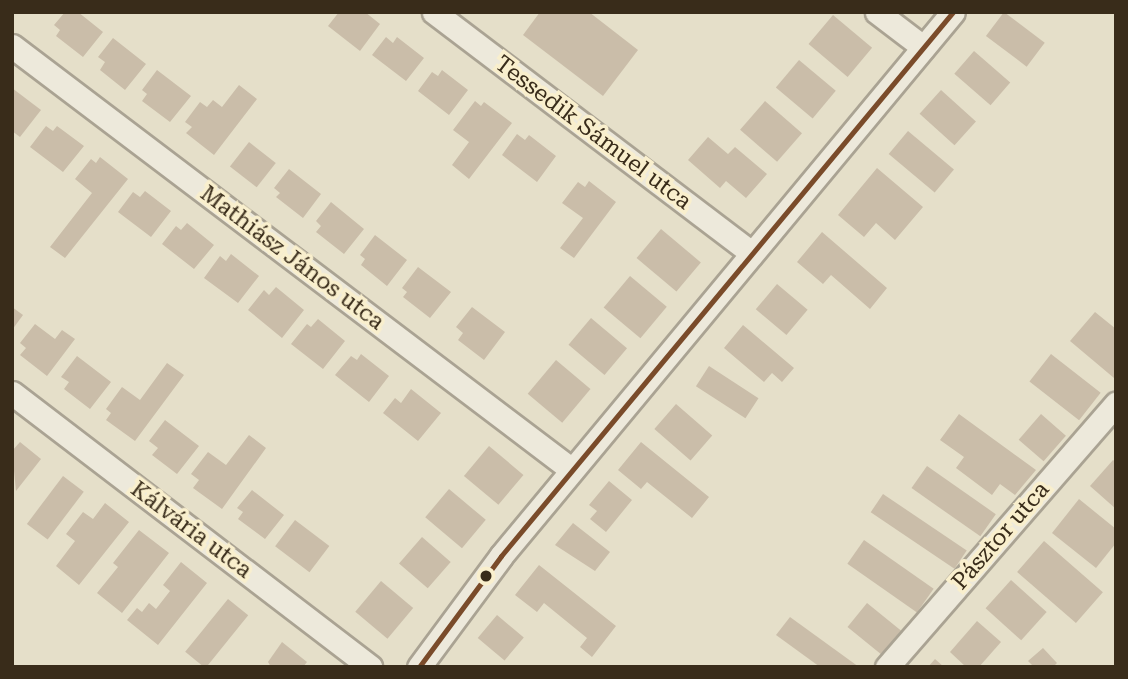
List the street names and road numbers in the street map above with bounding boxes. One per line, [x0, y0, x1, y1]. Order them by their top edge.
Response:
street label: Tessedik Sámuel utca [489, 50, 697, 216]
street label: Mathiász János utca [195, 180, 389, 336]
street label: Kálvária utca [125, 476, 257, 584]
street label: Pásztor utca [947, 476, 1055, 596]

